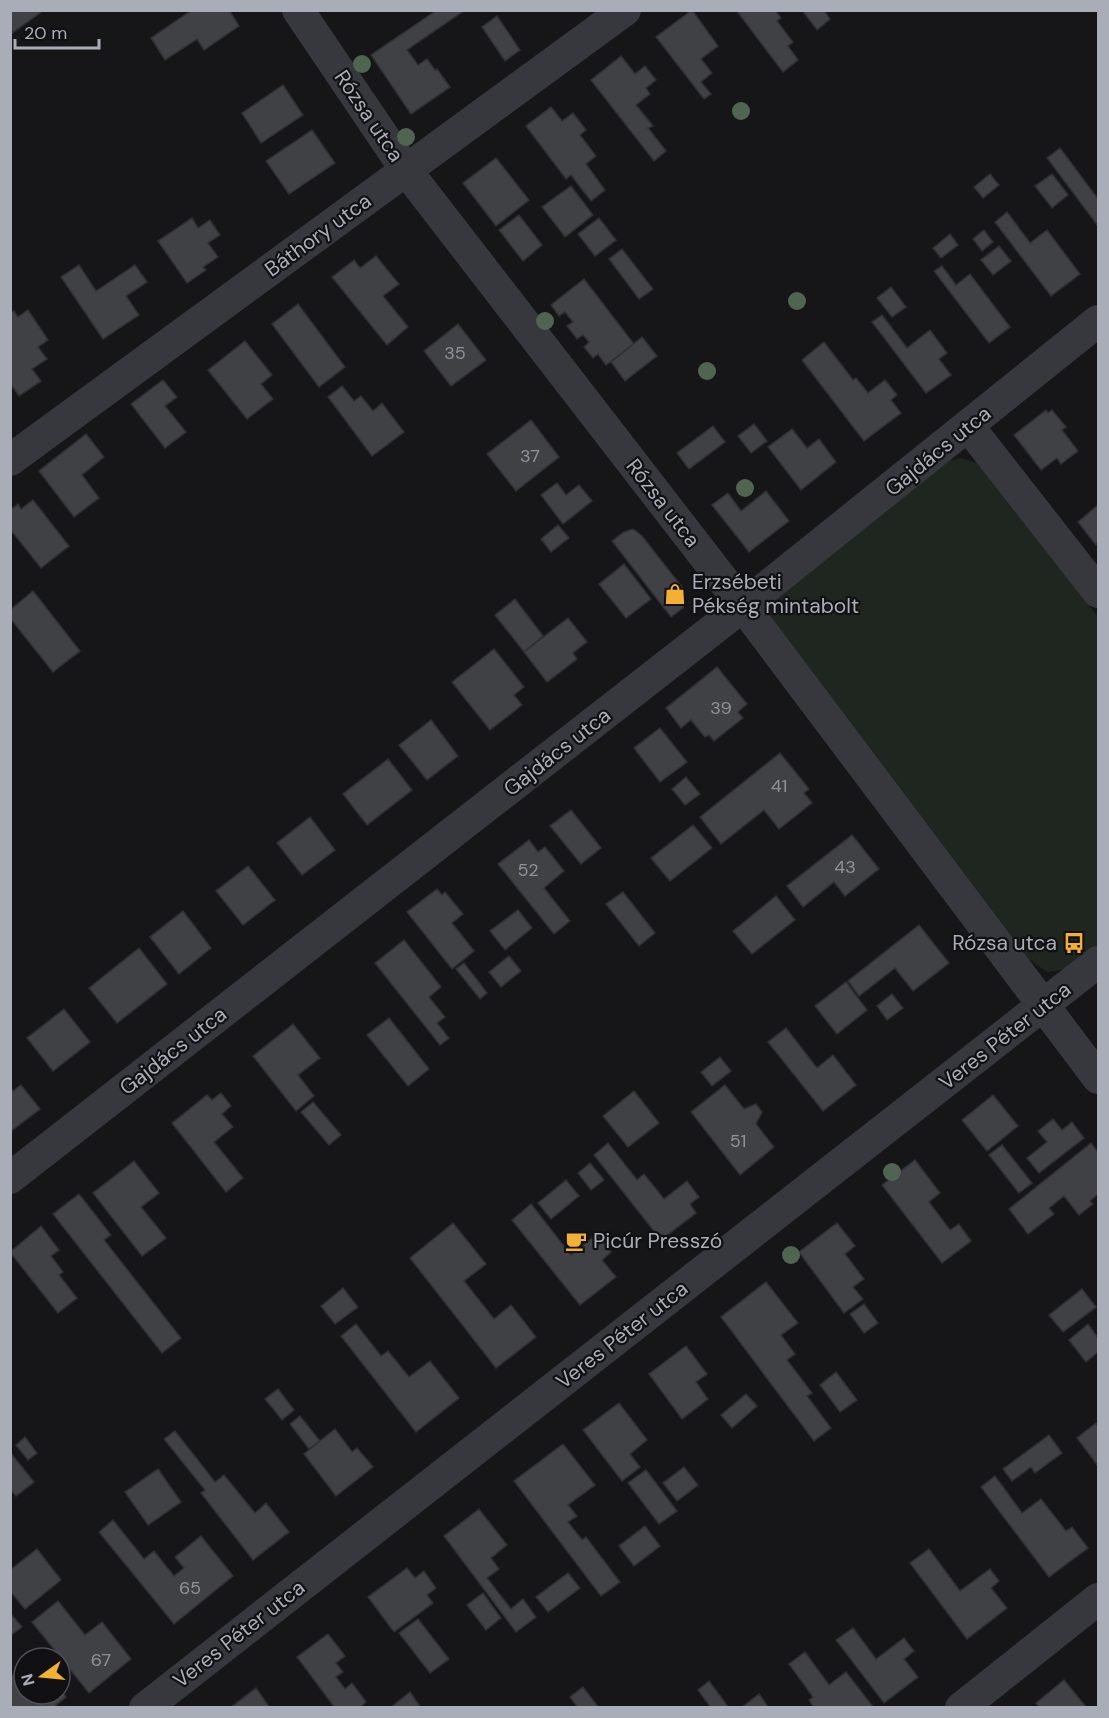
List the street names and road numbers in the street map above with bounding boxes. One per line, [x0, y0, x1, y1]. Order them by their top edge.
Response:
street label: Rózsa utca [328, 65, 410, 167]
street label: Báthory utca [259, 187, 377, 283]
street label: Gajdács utca [879, 400, 997, 502]
street label: Rózsa utca [620, 453, 706, 553]
street label: Gajdács utca [498, 701, 616, 803]
street label: Veres Péter utca [933, 976, 1077, 1096]
street label: Gajdács utca [114, 1000, 232, 1102]
street label: Veres Péter utca [550, 1275, 694, 1395]
street label: Veres Péter utca [167, 1574, 311, 1694]

